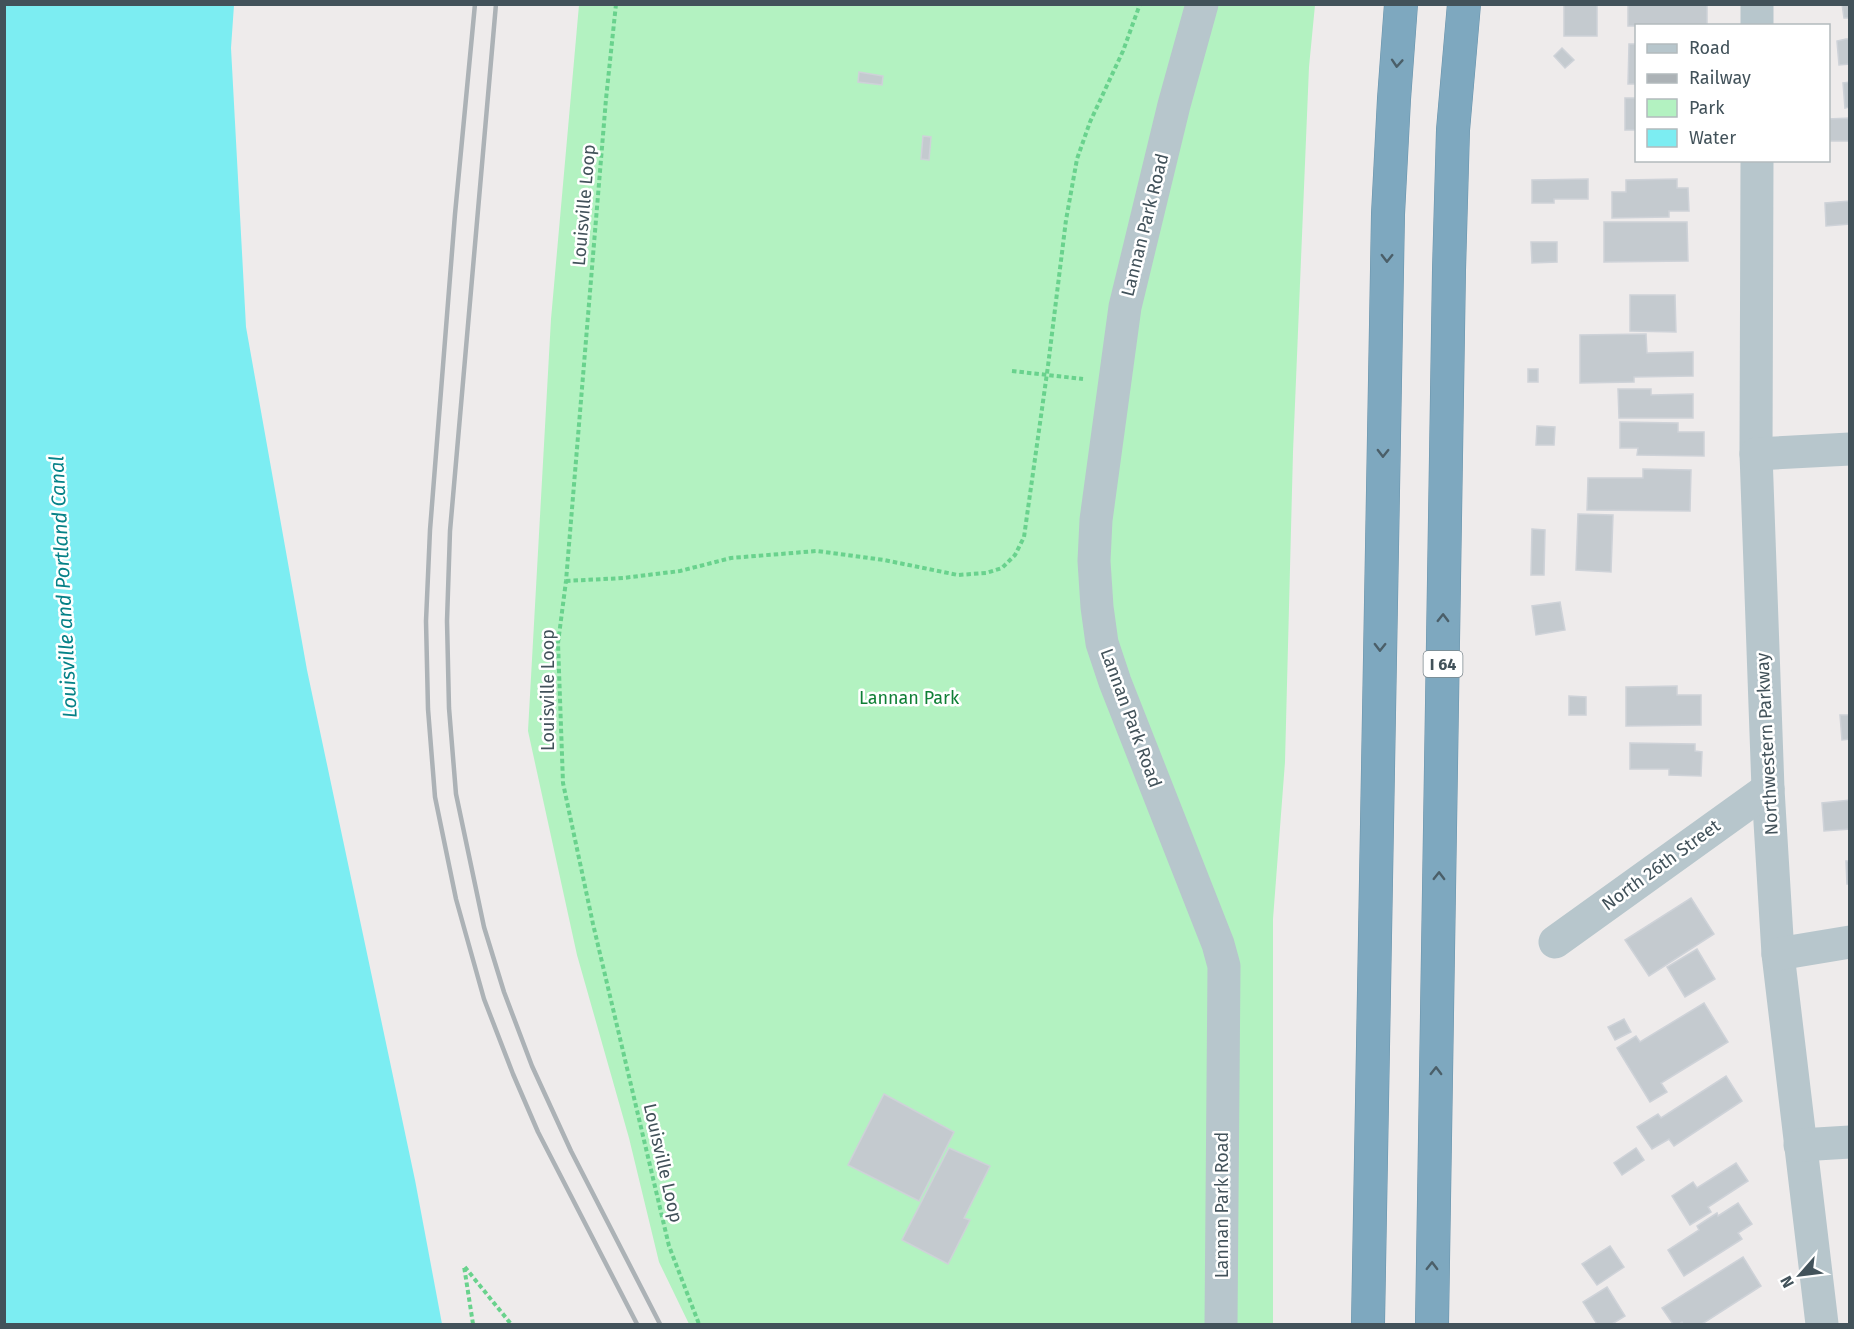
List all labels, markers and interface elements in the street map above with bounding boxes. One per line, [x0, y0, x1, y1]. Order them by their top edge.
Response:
legend [1635, 24, 1830, 162]
text: Road [1689, 37, 1731, 59]
one-way arrow [1390, 58, 1403, 67]
text: Railway [1689, 67, 1751, 89]
text: Park [1689, 97, 1725, 119]
text: Water [1689, 127, 1736, 149]
street label: Louisville Loop [568, 143, 600, 267]
street label: Lannan Park Road [1117, 151, 1173, 299]
one-way arrow [1381, 253, 1394, 262]
one-way arrow [1377, 448, 1389, 457]
water label: Louisville and Portland Canal [44, 455, 82, 719]
one-way arrow [1437, 614, 1450, 623]
street label: Louisville Loop [537, 629, 559, 751]
one-way arrow [1373, 643, 1386, 652]
street label: Lannan Park Road [1096, 645, 1166, 791]
road number: I 64 [1424, 651, 1462, 677]
street label: Northwestern Parkway [1751, 652, 1783, 836]
park label: Lannan Park [859, 687, 960, 709]
street label: North 26th Street [1598, 814, 1725, 915]
one-way arrow [1433, 872, 1445, 881]
one-way arrow [1430, 1067, 1442, 1076]
street label: Louisville Loop [639, 1101, 687, 1225]
street label: Lannan Park Road [1211, 1132, 1233, 1278]
north arrow [1770, 1245, 1830, 1305]
one-way arrow [1426, 1262, 1439, 1271]
text: N [1776, 1273, 1798, 1291]

